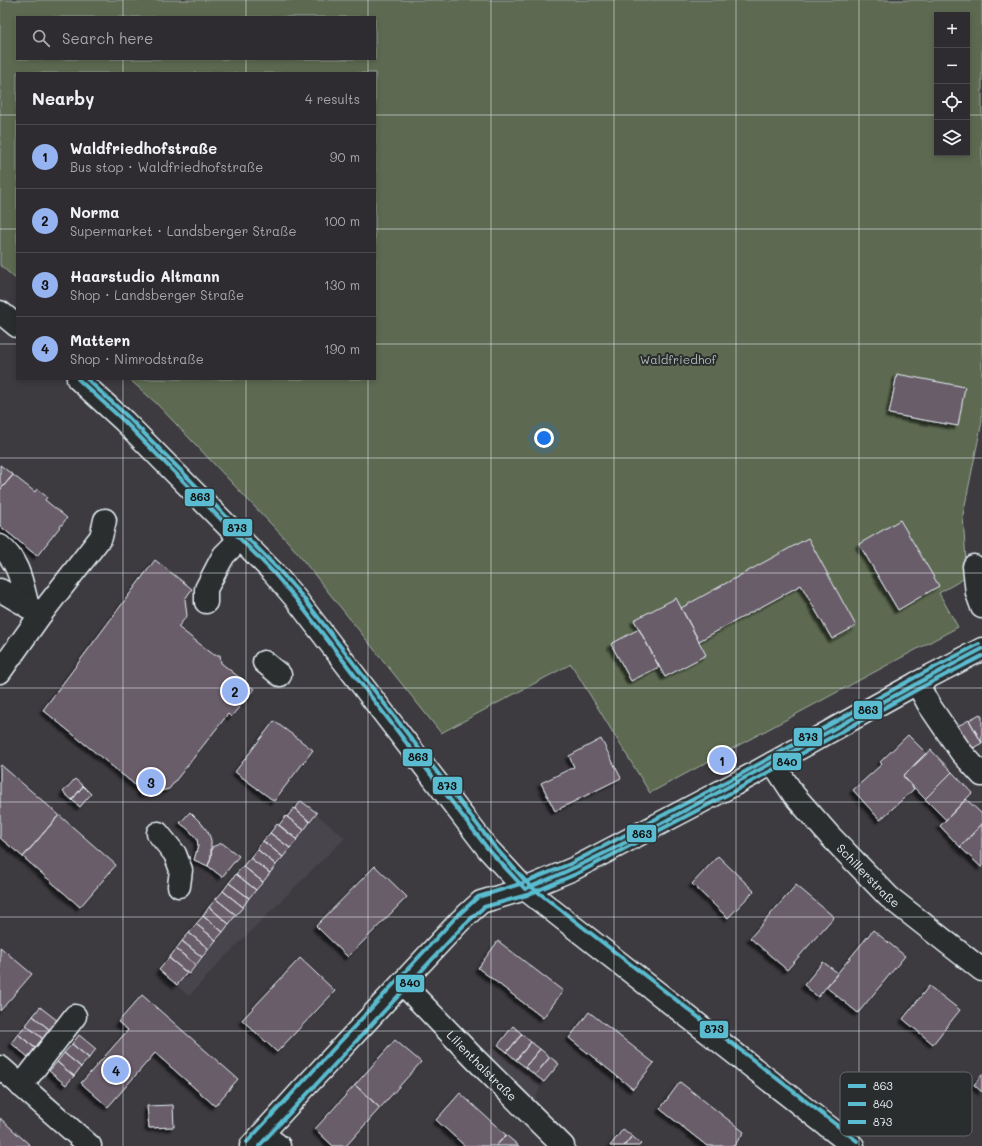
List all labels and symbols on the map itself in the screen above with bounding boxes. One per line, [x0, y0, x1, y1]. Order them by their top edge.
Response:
park label: Waldfriedhof [640, 351, 717, 367]
your location [534, 428, 554, 448]
line badge: 863 [184, 488, 215, 507]
text: 863 [190, 489, 210, 504]
line badge: 873 [222, 518, 253, 537]
text: 873 [227, 520, 247, 535]
pin: 2 [222, 676, 248, 706]
line badge: 863 [853, 700, 883, 720]
text: 863 [858, 702, 878, 717]
line badge: 873 [793, 727, 823, 747]
text: 873 [798, 729, 818, 744]
pin: 1 [709, 745, 735, 775]
line badge: 863 [402, 748, 433, 767]
text: 863 [408, 749, 428, 764]
line badge: 840 [772, 752, 802, 771]
text: 840 [777, 754, 797, 769]
pin: 3 [138, 767, 164, 797]
line badge: 873 [432, 776, 463, 795]
text: 873 [437, 778, 457, 793]
line badge: 863 [626, 824, 657, 843]
text: 863 [632, 826, 652, 841]
street label: Schillerstraße [834, 840, 903, 911]
line badge: 840 [395, 974, 425, 993]
text: 840 [400, 975, 420, 990]
line badge: 873 [699, 1020, 729, 1039]
text: 873 [704, 1021, 724, 1036]
street label: Lilienthalstraße [444, 1027, 521, 1104]
pin: 4 [103, 1055, 129, 1085]
legend [840, 1072, 972, 1136]
text: 863 [873, 1078, 893, 1093]
text: 840 [873, 1096, 893, 1111]
text: 873 [873, 1114, 893, 1129]

